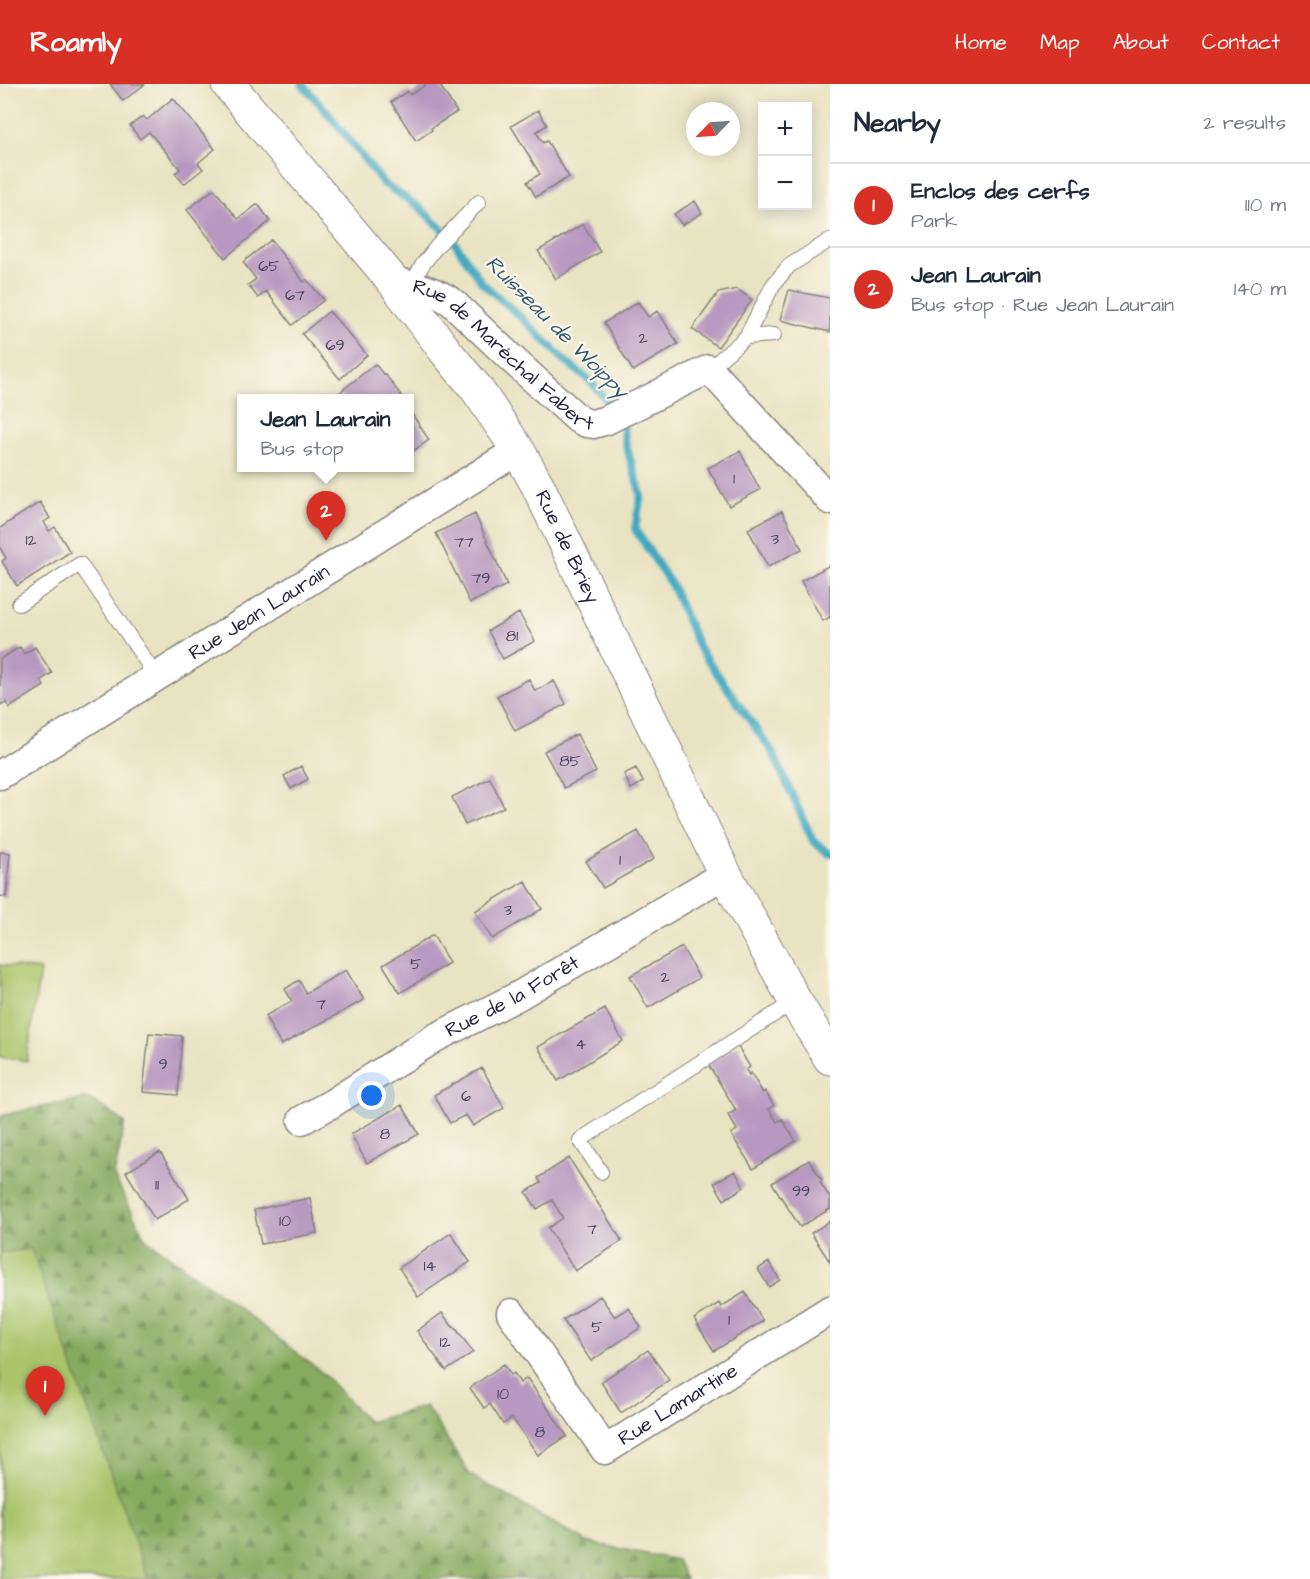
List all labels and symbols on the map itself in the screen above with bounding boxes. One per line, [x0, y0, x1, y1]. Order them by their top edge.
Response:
north arrow [686, 102, 740, 156]
water label: Ruisseau de Woippy [478, 249, 637, 407]
house number: 65 [258, 255, 280, 277]
street label: Rue de Maréchal Fabert [409, 272, 595, 438]
house number: 67 [285, 284, 305, 306]
house number: 2 [638, 327, 648, 349]
house number: 69 [325, 334, 345, 356]
house number: 1 [733, 468, 735, 490]
street label: Rue de Briey [528, 486, 607, 609]
pin: 2 [306, 492, 346, 541]
house number: 3 [771, 528, 779, 550]
house number: 12 [25, 529, 37, 551]
house number: 77 [454, 531, 474, 553]
street label: Rue Jean Laurain [183, 558, 335, 667]
house number: 79 [472, 567, 490, 589]
house number: 81 [506, 625, 518, 647]
house number: 85 [559, 750, 582, 772]
house number: 1 [619, 849, 621, 871]
house number: 3 [504, 899, 512, 921]
street label: Rue de la Forêt [441, 949, 585, 1044]
house number: 5 [410, 953, 422, 975]
house number: 2 [660, 966, 670, 988]
house number: 7 [316, 993, 326, 1015]
house number: 4 [576, 1033, 587, 1055]
house number: 9 [158, 1053, 168, 1075]
your location [357, 1081, 386, 1110]
house number: 6 [461, 1085, 471, 1107]
house number: 8 [380, 1123, 390, 1145]
house number: 11 [155, 1174, 159, 1196]
house number: 99 [792, 1180, 810, 1202]
house number: 10 [279, 1210, 291, 1232]
house number: 7 [587, 1218, 597, 1240]
house number: 14 [424, 1255, 437, 1277]
house number: 1 [728, 1309, 730, 1331]
house number: 5 [591, 1316, 603, 1338]
house number: 12 [439, 1331, 451, 1353]
street label: Rue Lamartine [613, 1357, 743, 1452]
pin: 1 [26, 1366, 64, 1416]
house number: 10 [497, 1383, 509, 1405]
house number: 8 [535, 1421, 545, 1443]

